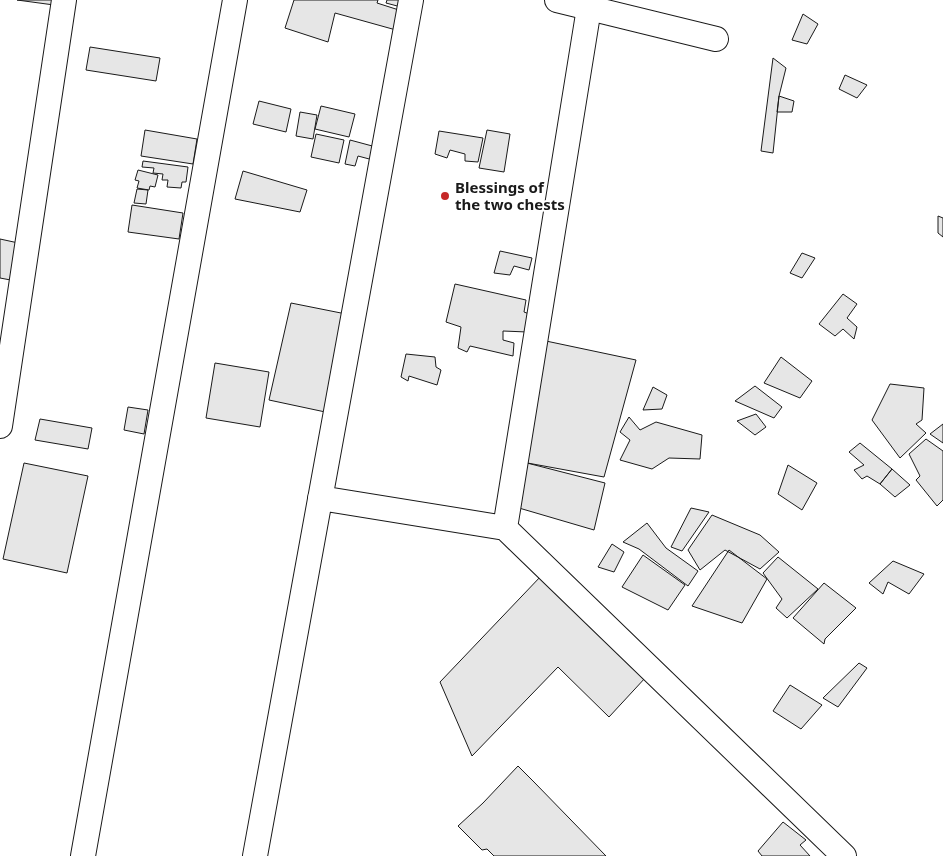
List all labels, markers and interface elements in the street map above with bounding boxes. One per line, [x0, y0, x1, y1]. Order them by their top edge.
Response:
place label: Blessings of the two chests [455, 177, 565, 214]
marker: Blessings of the two chests [439, 190, 451, 202]

